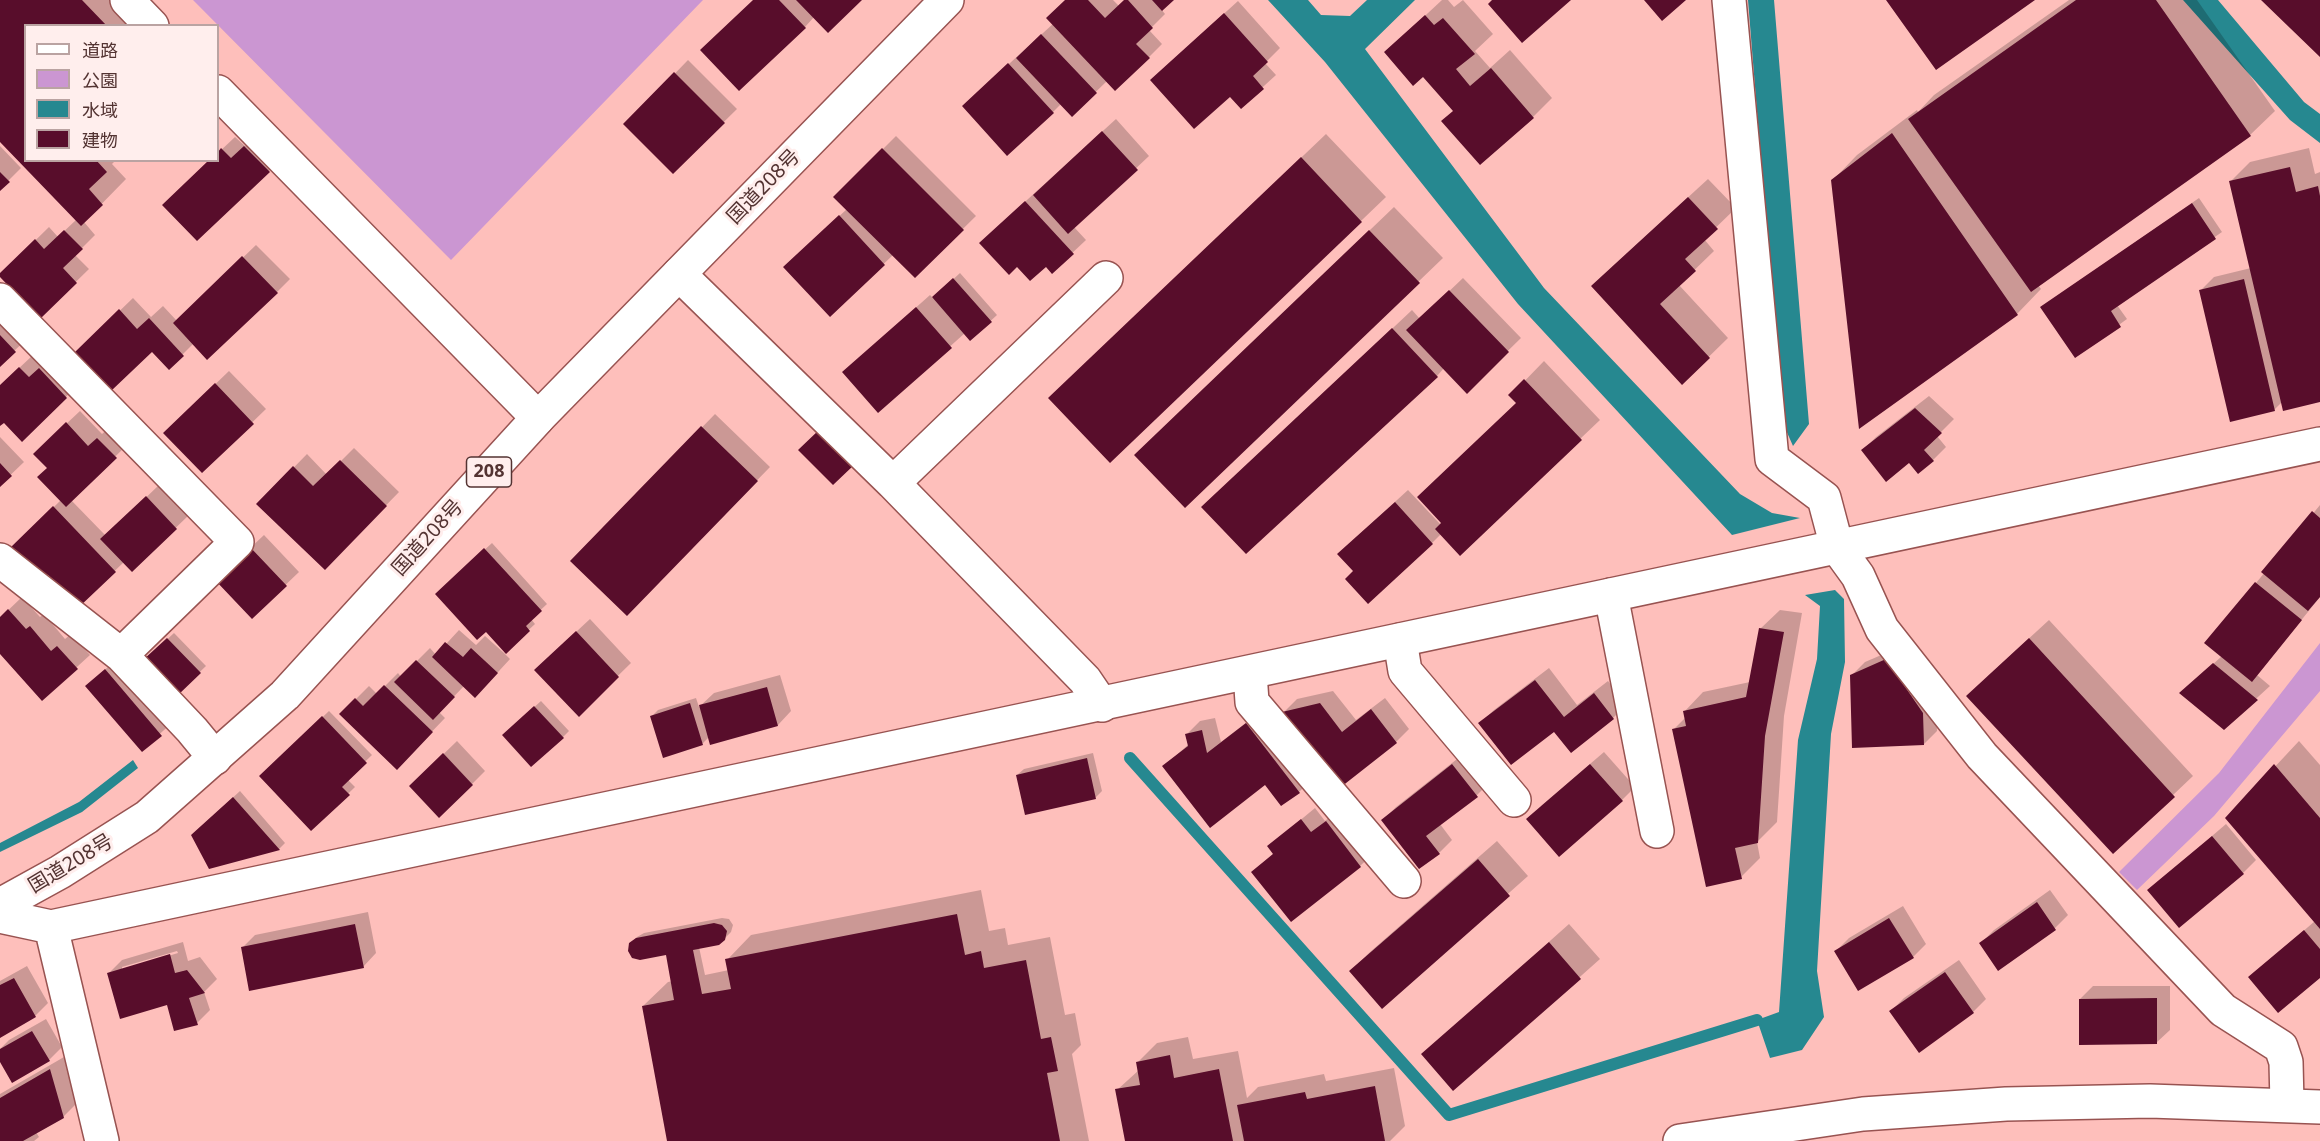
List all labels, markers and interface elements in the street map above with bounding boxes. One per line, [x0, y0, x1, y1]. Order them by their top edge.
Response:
legend [24, 24, 219, 162]
text: 道路 [82, 38, 118, 62]
text: 公園 [82, 68, 118, 92]
text: 水域 [82, 98, 118, 122]
text: 建物 [82, 128, 118, 152]
street label: 国道208号 [723, 145, 805, 229]
road number: 208 [466, 457, 512, 487]
street label: 国道208号 [388, 495, 468, 581]
street label: 国道208号 [24, 829, 118, 899]

